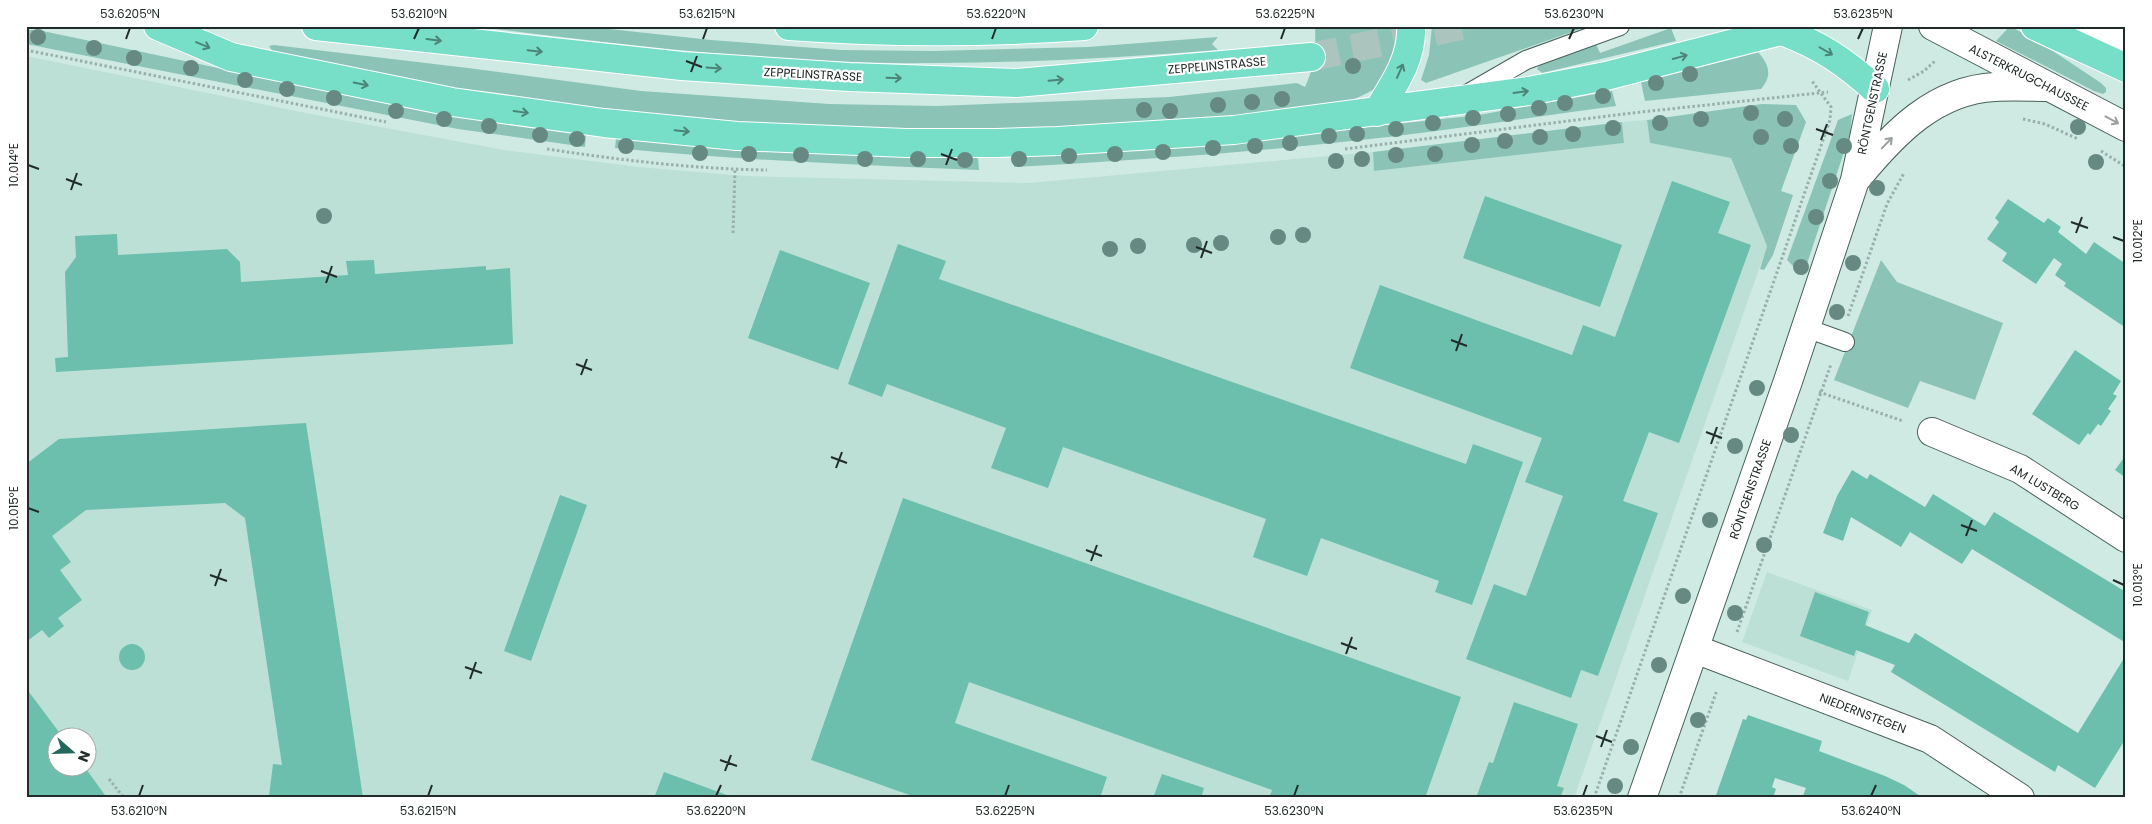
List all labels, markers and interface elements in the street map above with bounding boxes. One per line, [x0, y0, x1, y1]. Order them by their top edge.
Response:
text: 53.6205°N [100, 5, 160, 22]
text: 53.6210°N [391, 5, 447, 22]
text: 53.6215°N [679, 5, 735, 22]
text: 53.6220°N [966, 5, 1026, 22]
text: 53.6225°N [1255, 5, 1315, 22]
text: 53.6230°N [1544, 5, 1604, 22]
text: 53.6235°N [1833, 5, 1893, 22]
one-way arrow [426, 35, 442, 45]
street label: ALSTERKRUGCHAUSSEE [1966, 39, 2092, 115]
one-way arrow [195, 41, 210, 51]
one-way arrow [527, 46, 543, 56]
one-way arrow [1819, 46, 1833, 56]
street label: RÖNTGENSTRASSE [1853, 50, 1891, 156]
one-way arrow [1671, 51, 1687, 61]
street label: ZEPPELINSTRASSE [1167, 52, 1267, 78]
one-way arrow [706, 63, 722, 73]
street label: ZEPPELINSTRASSE [763, 63, 863, 85]
one-way arrow [1396, 64, 1406, 79]
one-way arrow [886, 74, 902, 83]
one-way arrow [1048, 75, 1064, 84]
one-way arrow [352, 79, 368, 89]
one-way arrow [1513, 87, 1529, 97]
one-way arrow [512, 107, 528, 117]
one-way arrow [2104, 116, 2119, 125]
one-way arrow [674, 126, 690, 135]
one-way arrow [1881, 137, 1893, 149]
text: 10.014°E [5, 143, 22, 187]
text: 10.012°E [2129, 219, 2146, 263]
street label: RÖNTGENSTRASSE [1725, 437, 1775, 541]
street label: AM LUSTBERG [2007, 459, 2083, 515]
text: 10.015°E [5, 486, 22, 530]
text: 10.013°E [2129, 563, 2146, 607]
street label: NIEDERNSTEGEN [1817, 689, 1909, 737]
north arrow [48, 726, 98, 776]
text: N [73, 748, 95, 765]
text: 53.6210°N [111, 802, 167, 819]
text: 53.6215°N [400, 802, 456, 819]
text: 53.6220°N [686, 802, 746, 819]
text: 53.6225°N [975, 802, 1035, 819]
text: 53.6230°N [1264, 802, 1324, 819]
text: 53.6235°N [1553, 802, 1613, 819]
text: 53.6240°N [1841, 802, 1901, 819]

